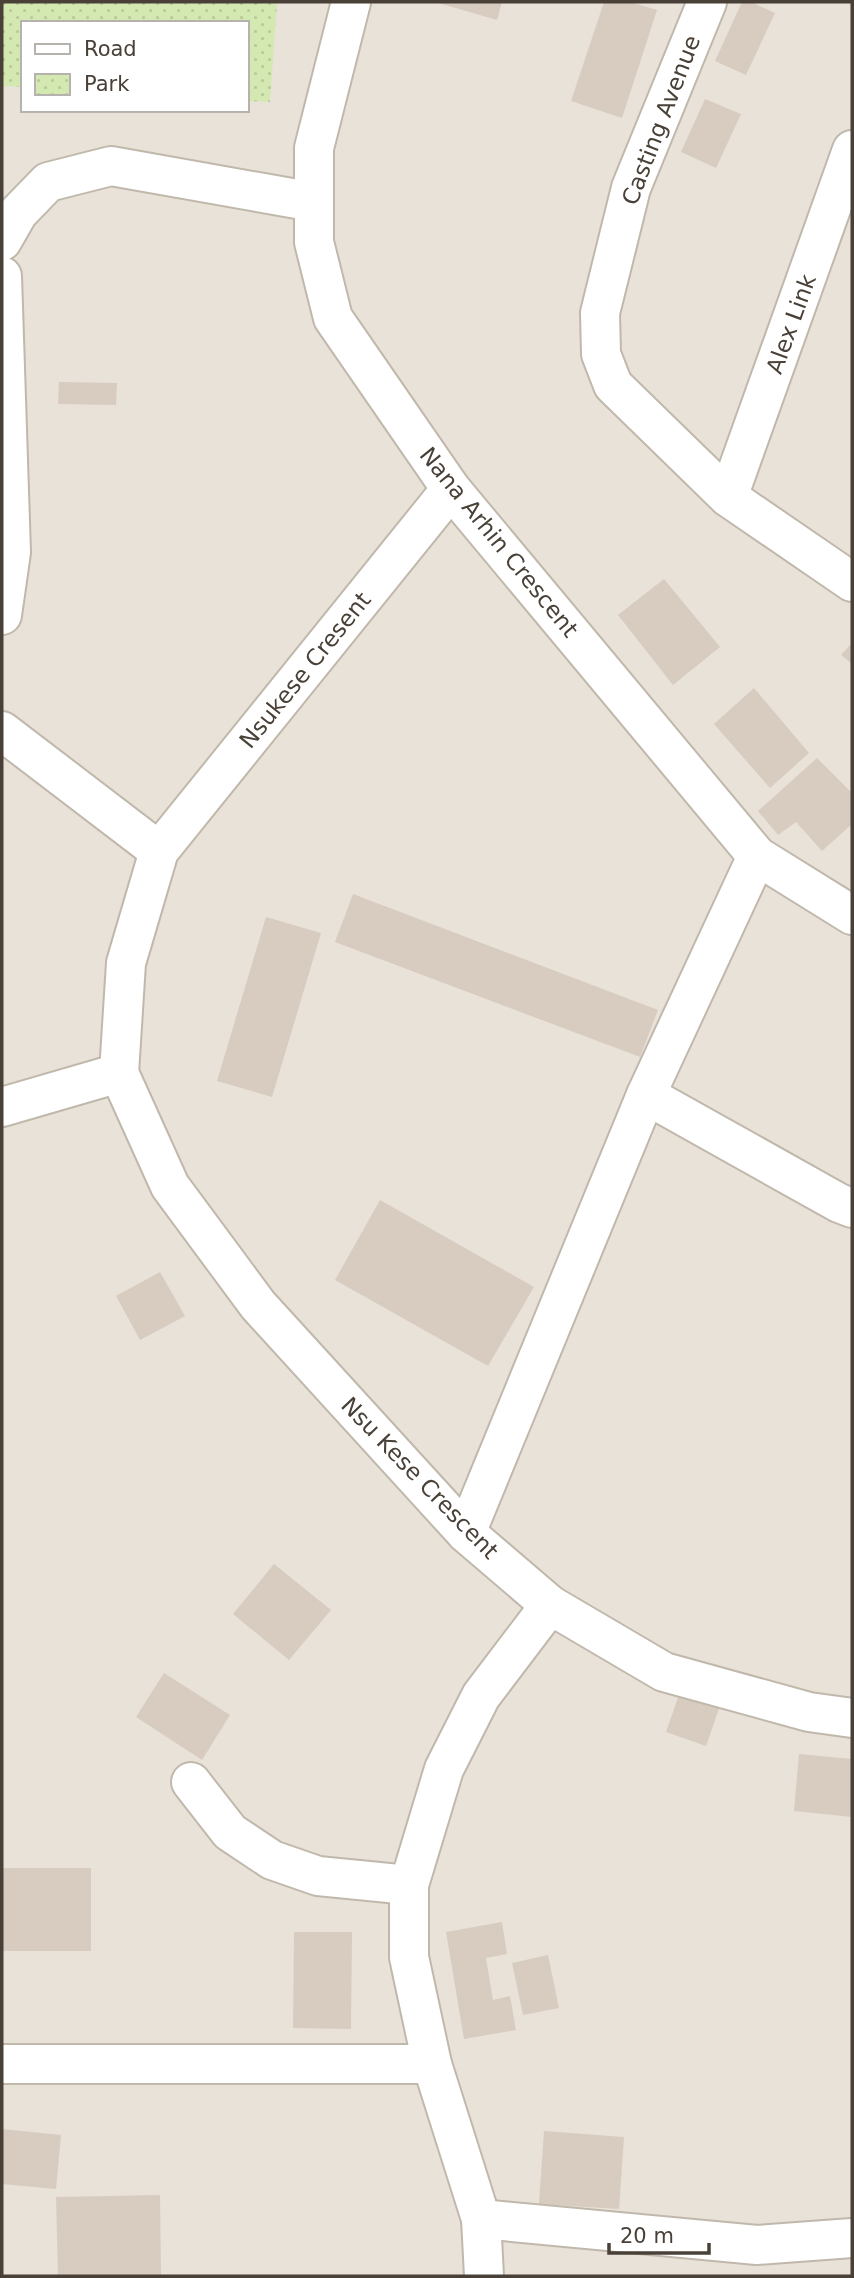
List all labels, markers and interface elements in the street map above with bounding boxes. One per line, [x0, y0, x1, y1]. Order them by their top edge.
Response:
legend [21, 21, 248, 112]
street label: Casting Avenue [617, 32, 705, 208]
text: Road [84, 37, 137, 61]
text: Park [84, 72, 130, 96]
street label: Alex Link [761, 270, 821, 377]
street label: Nana Arhin Crescent [414, 442, 584, 642]
street label: Nsukese Cresent [234, 587, 376, 753]
street label: Nsu Kese Crescent [336, 1392, 504, 1564]
scale bar [609, 2212, 709, 2256]
text: 20 m [620, 2224, 674, 2248]

